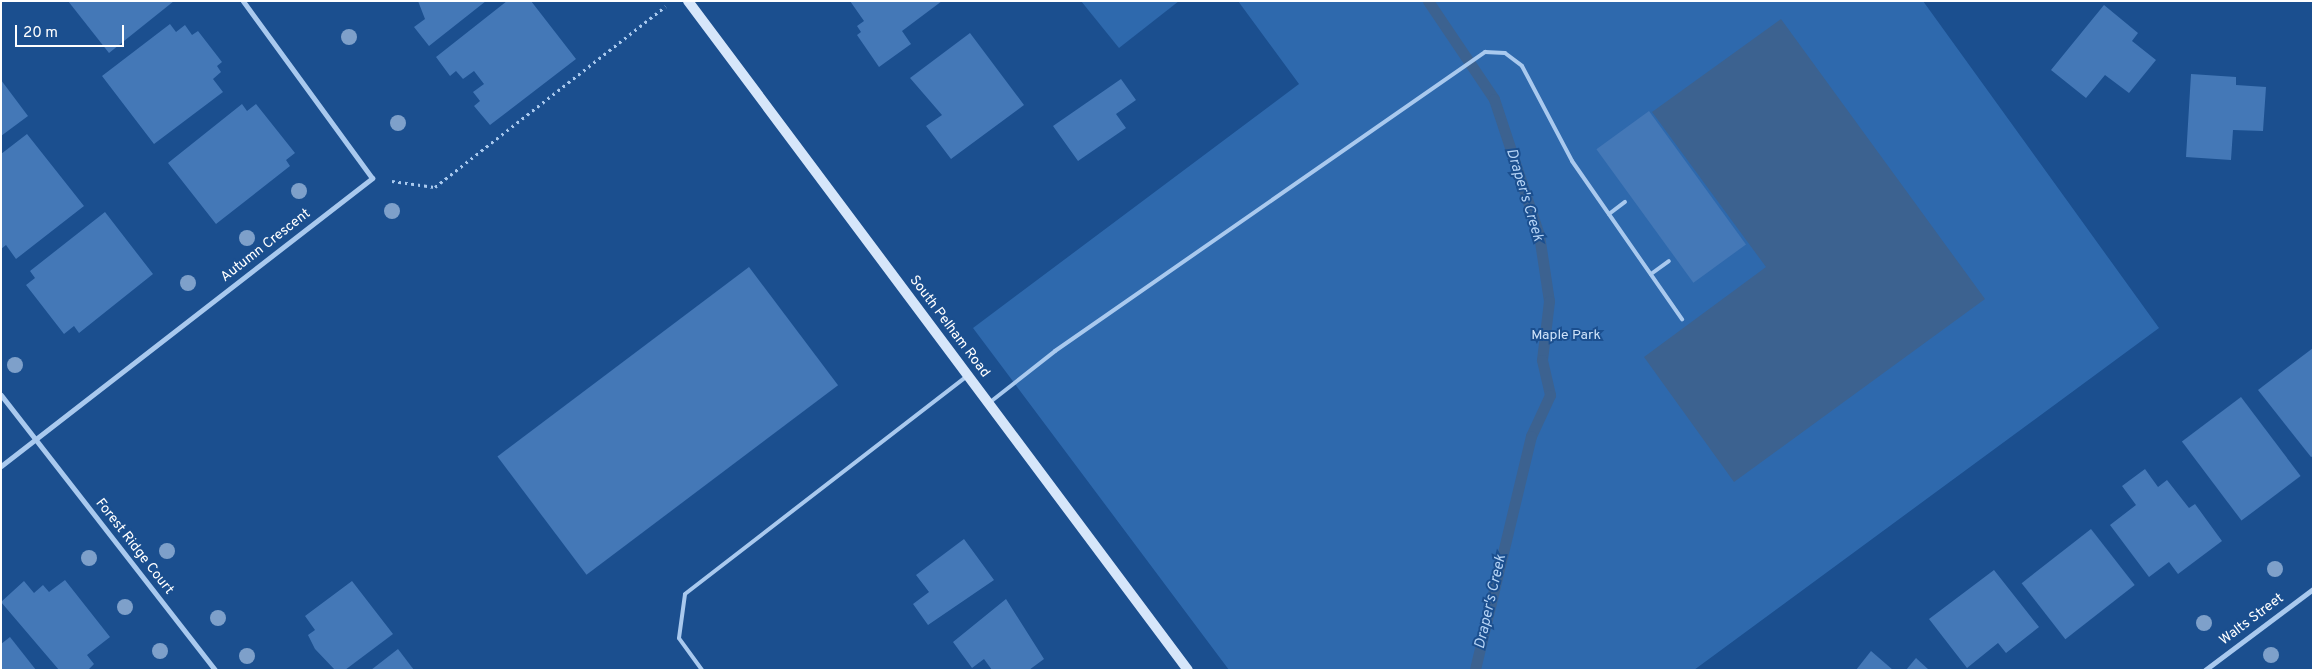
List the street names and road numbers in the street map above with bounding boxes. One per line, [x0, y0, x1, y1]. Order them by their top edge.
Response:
street label: Autumn Crescent [218, 206, 314, 286]
street label: South Pelham Road [905, 273, 993, 381]
street label: Forest Ridge Court [91, 496, 177, 598]
street label: Walts Street [2217, 590, 2287, 650]

